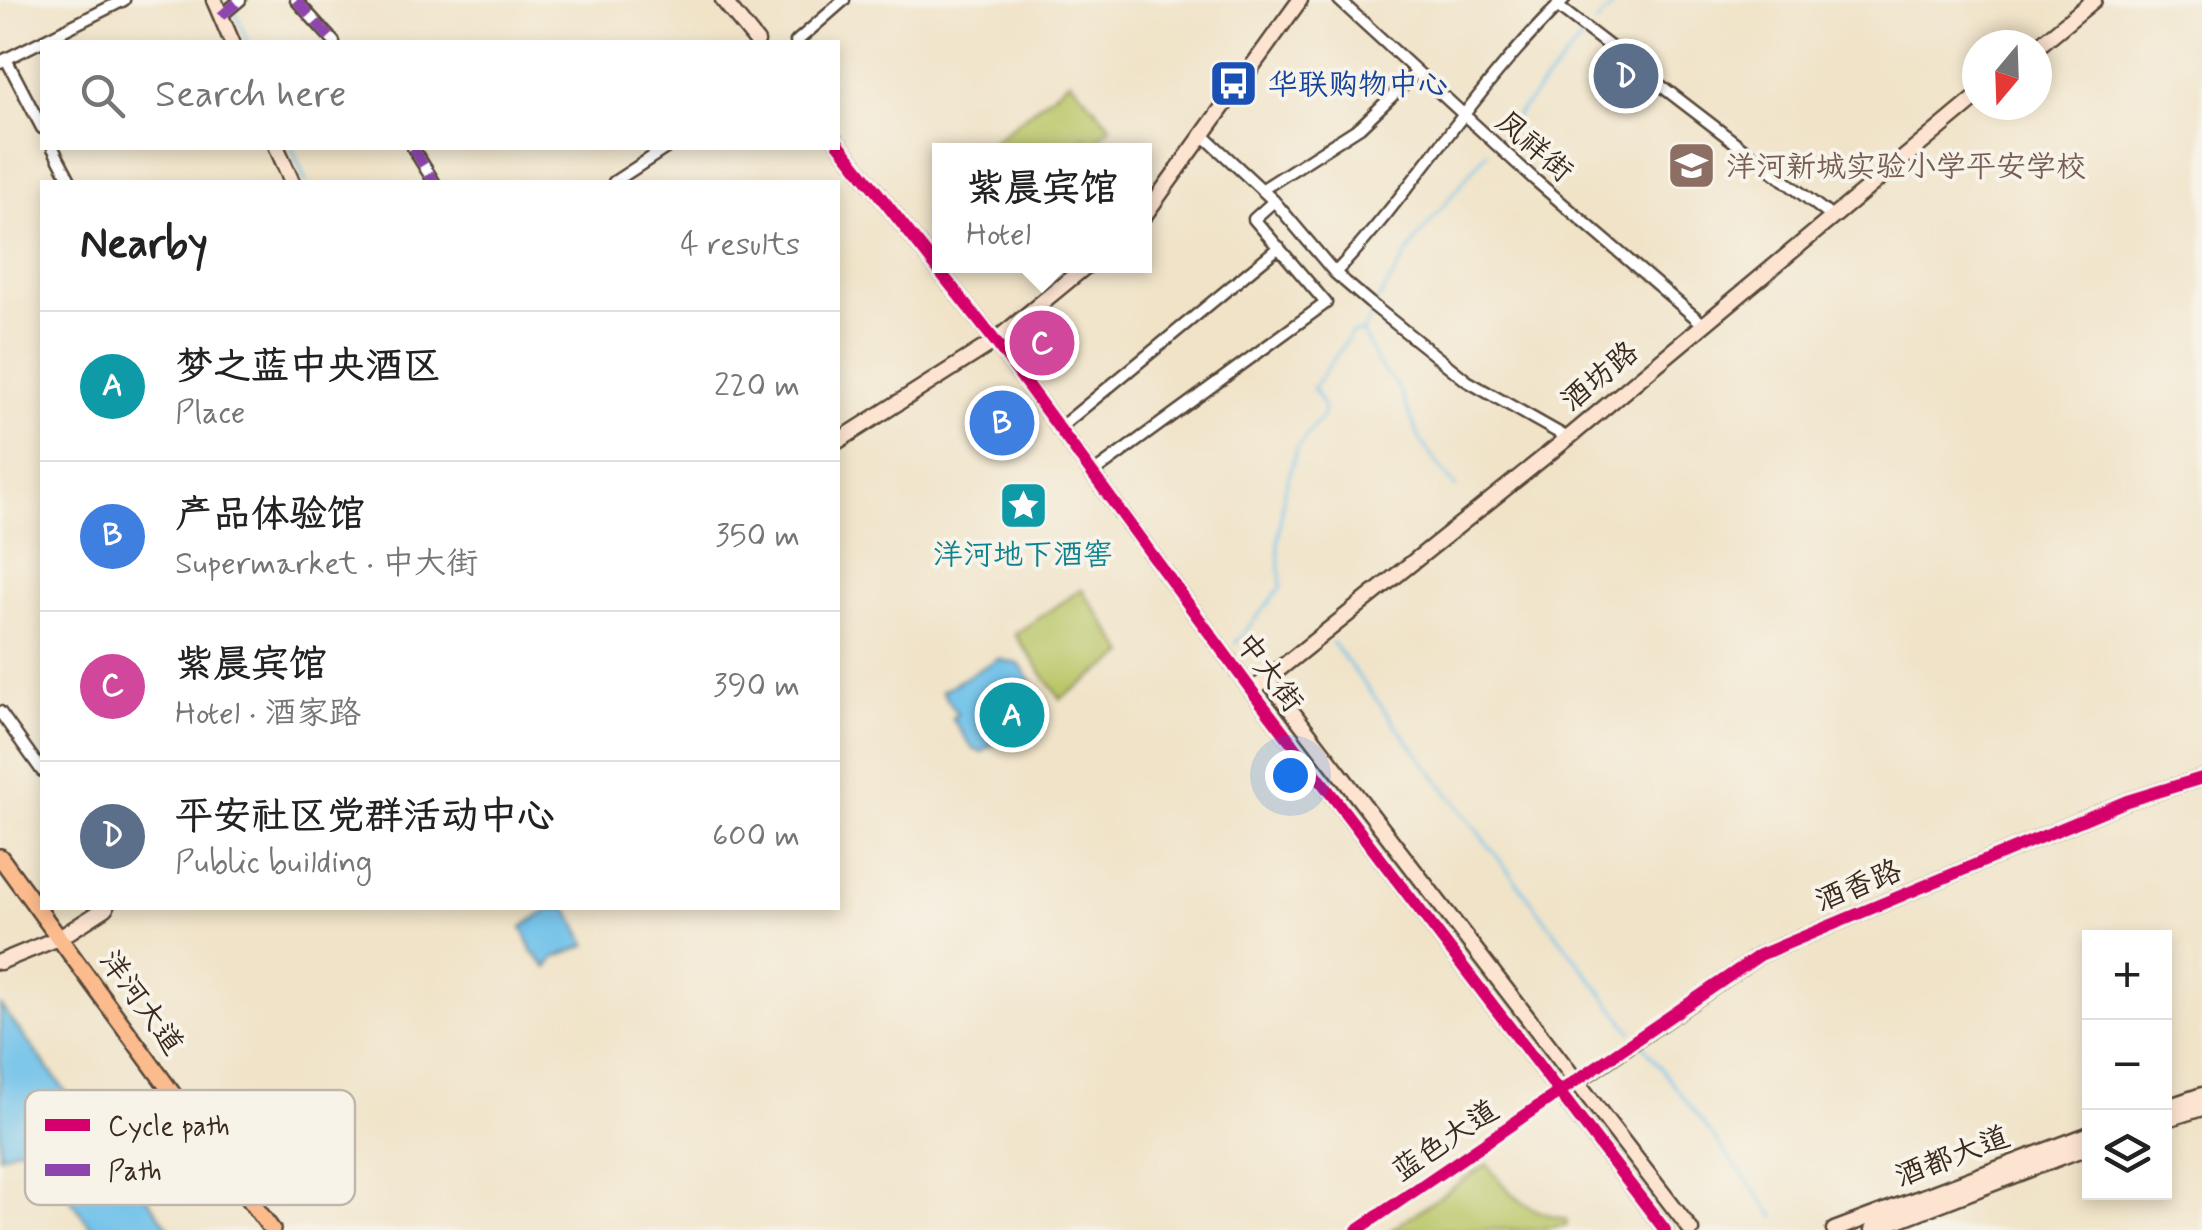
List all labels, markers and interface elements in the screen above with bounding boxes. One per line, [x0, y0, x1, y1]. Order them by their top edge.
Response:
north arrow [1962, 30, 2052, 120]
pin: D [1594, 38, 1658, 114]
search box [40, 40, 840, 150]
bus stop icon: 华联购物中心 [1207, 58, 1259, 110]
place label: 华联购物中心 [1268, 66, 1448, 105]
icon: search [75, 68, 130, 123]
text: Search here [155, 71, 346, 120]
street label: 凤祥街 [1487, 103, 1581, 191]
school or university icon: 洋河新城实验小学平安学校 [1665, 140, 1717, 192]
popup [932, 143, 1152, 273]
place label: 洋河新城实验小学平安学校 [1726, 148, 2086, 187]
text: 紫晨宾馆 [966, 165, 1118, 214]
text: Hotel [966, 214, 1031, 256]
text: Nearby [80, 218, 208, 273]
text: 4 results [680, 224, 800, 266]
pin: C [1010, 306, 1074, 380]
street label: 酒坊路 [1553, 333, 1647, 421]
text: 梦之蓝中央酒区 [175, 343, 441, 392]
text: A [102, 365, 123, 407]
text: 220 m [714, 365, 800, 407]
pin: B [970, 386, 1034, 460]
text: Place [175, 392, 245, 434]
place icon: 洋河地下酒窖 [997, 479, 1049, 531]
text: 产品体验馆 [175, 491, 365, 540]
text: B [102, 515, 123, 557]
text: 350 m [715, 515, 800, 557]
place label: 洋河地下酒窖 [933, 536, 1113, 575]
text: Supermarket · 中大街 [175, 543, 478, 585]
street label: 中大街 [1226, 625, 1311, 721]
text: 紫晨宾馆 [175, 641, 327, 690]
text: C [101, 665, 124, 707]
text: 390 m [713, 665, 800, 707]
pin: A [980, 678, 1044, 752]
text: Hotel · 酒家路 [175, 693, 361, 735]
your location [1265, 750, 1316, 801]
text: 平安社区党群活动中心 [175, 793, 555, 842]
text: D [101, 815, 124, 857]
text: 600 m [712, 815, 800, 857]
text: Public building [175, 842, 372, 884]
street label: 酒香路 [1810, 851, 1908, 921]
map controls [2082, 930, 2172, 1200]
button: + [2082, 930, 2172, 1020]
street label: 洋河大道 [90, 943, 192, 1063]
button: − [2082, 1020, 2172, 1110]
legend [25, 1090, 355, 1205]
street label: 蓝色大道 [1385, 1092, 1506, 1191]
text: Cycle path [108, 1109, 230, 1146]
button: layers [2082, 1110, 2172, 1200]
street label: 酒都大道 [1890, 1118, 2016, 1197]
text: Path [108, 1154, 162, 1191]

